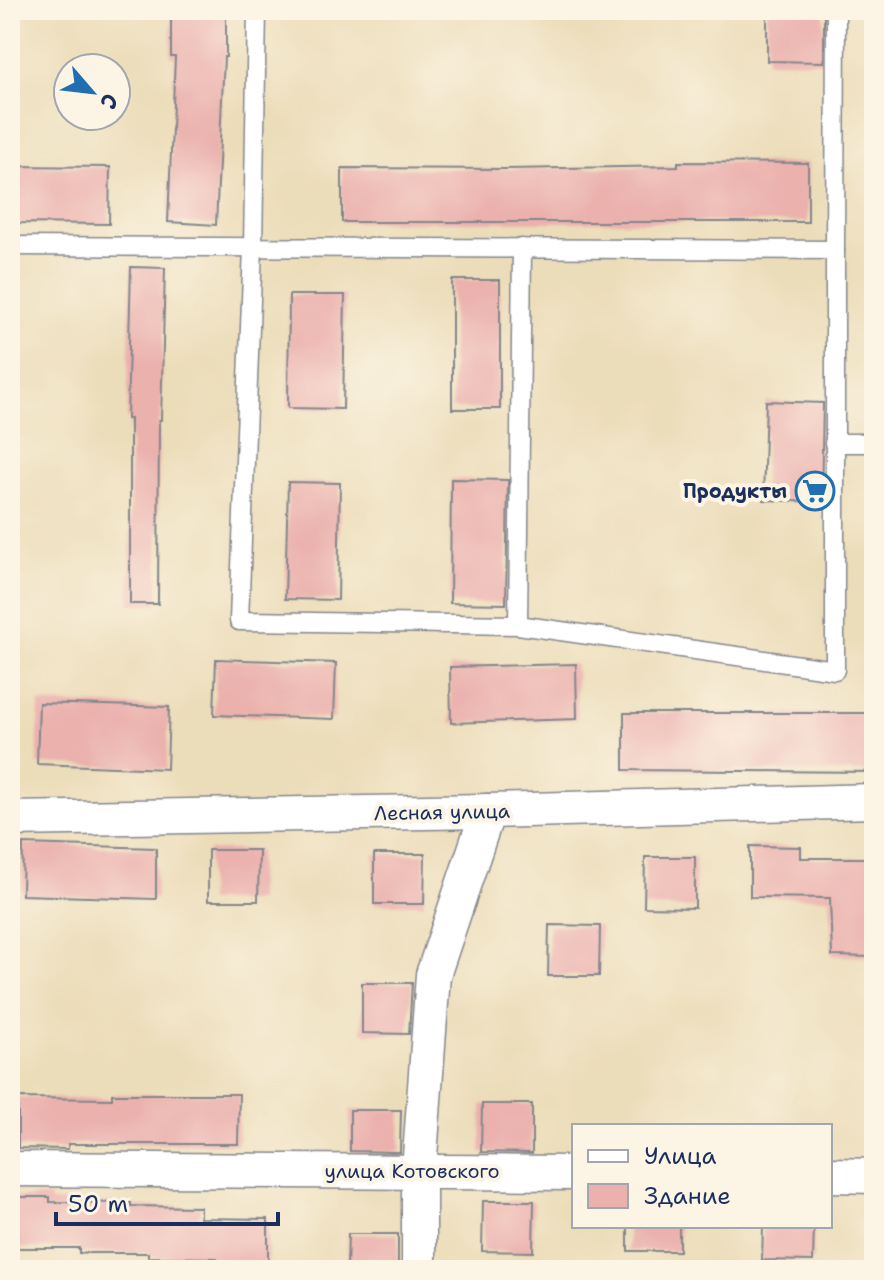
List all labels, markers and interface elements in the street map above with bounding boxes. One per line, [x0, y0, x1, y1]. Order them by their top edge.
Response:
north arrow [52, 52, 132, 132]
text: С [93, 88, 125, 114]
supermarket icon: Продукты [794, 470, 836, 512]
place label: Продукты [683, 478, 787, 504]
street label: Лесная улица [374, 798, 511, 826]
legend [572, 1124, 832, 1228]
text: Улица [644, 1140, 717, 1172]
street label: улица Котовского [324, 1158, 500, 1184]
scale bar [56, 1176, 278, 1226]
text: Здание [644, 1180, 731, 1212]
text: 50 m [68, 1188, 128, 1220]

